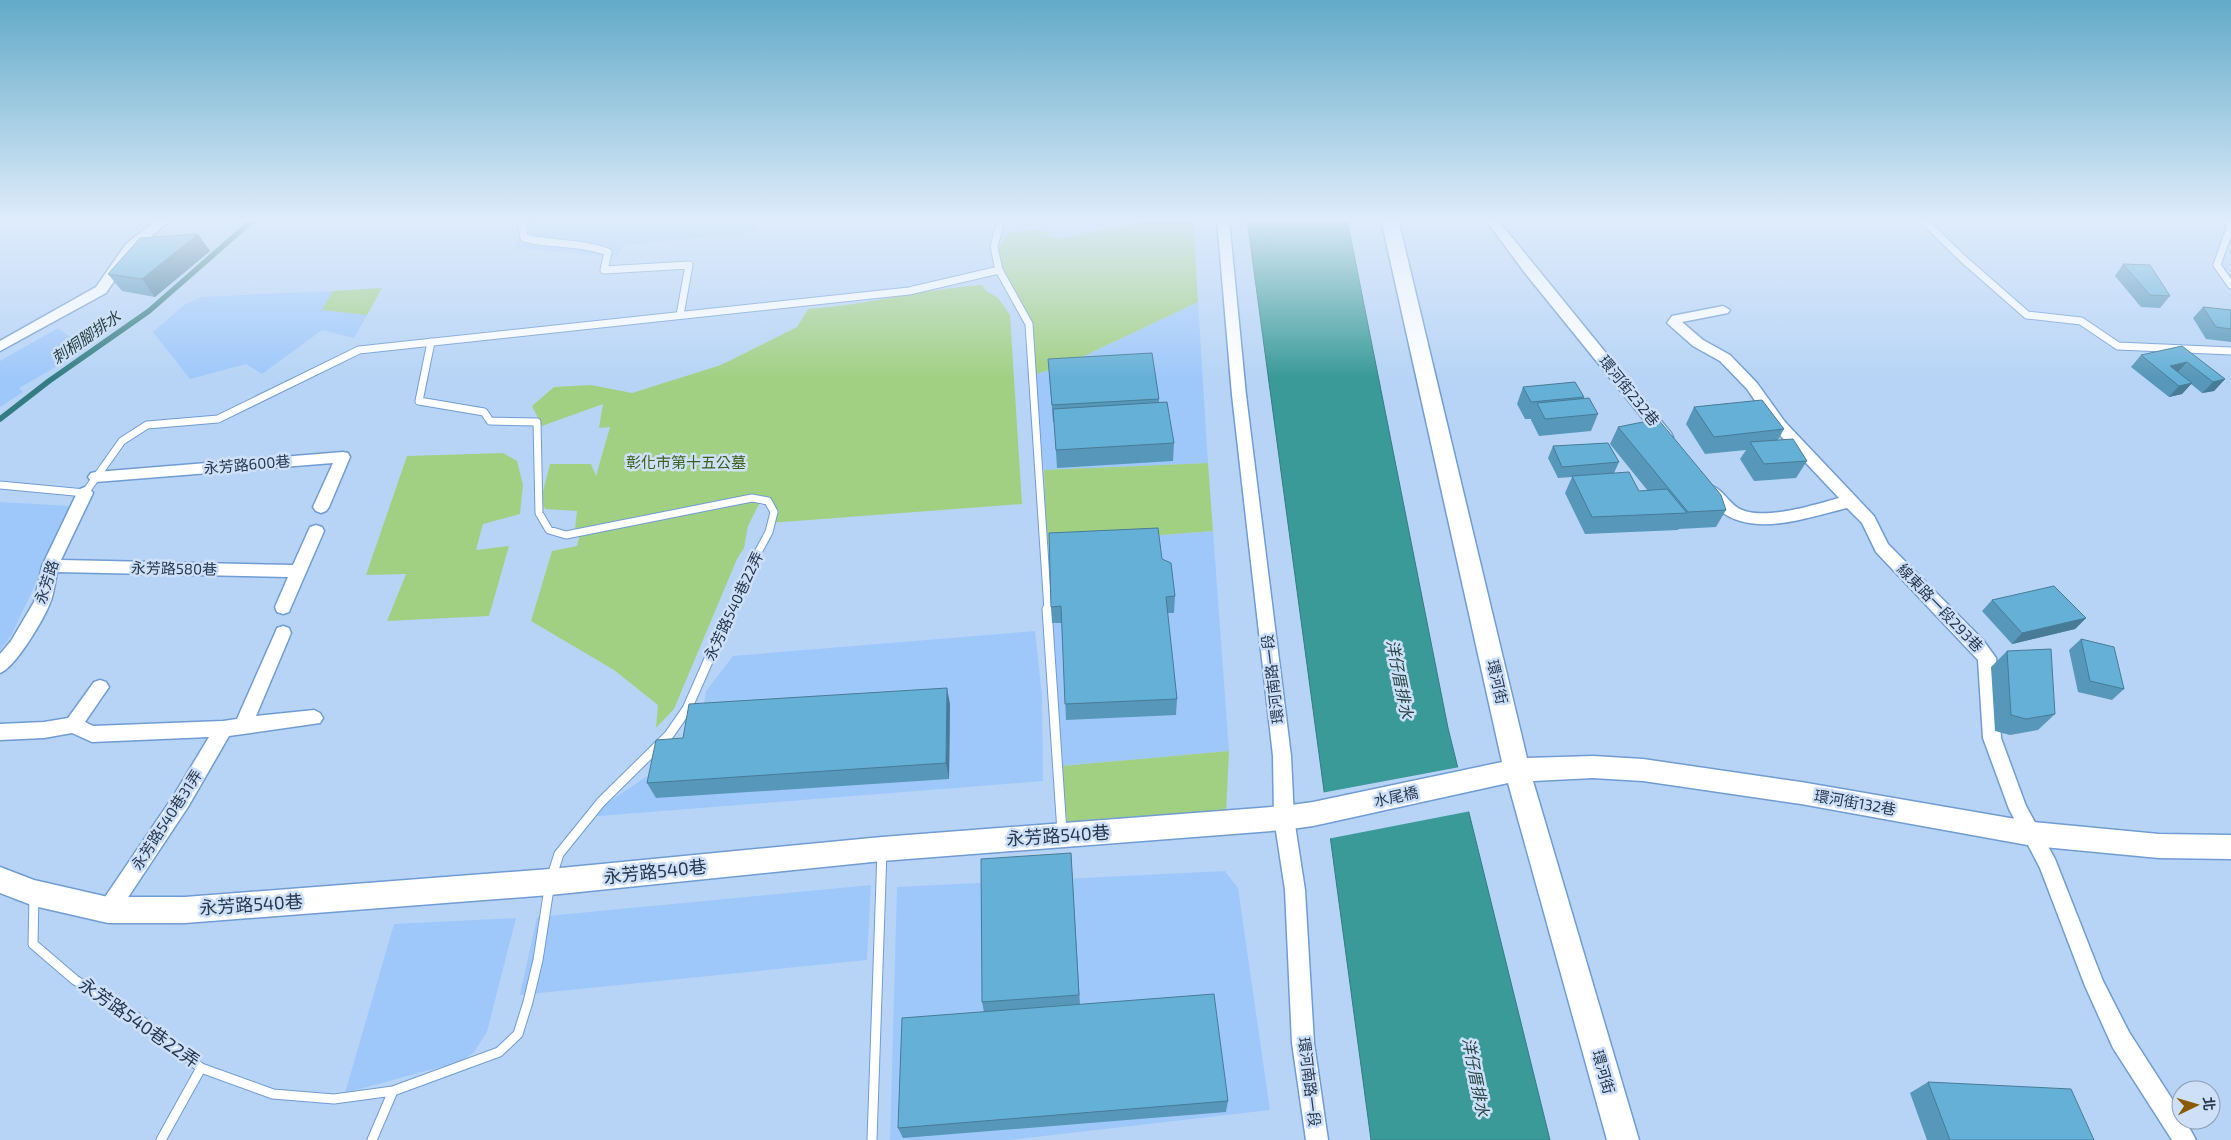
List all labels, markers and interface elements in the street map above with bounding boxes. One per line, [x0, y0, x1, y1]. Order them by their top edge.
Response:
water label: 刺桐腳排水 [47, 305, 125, 367]
street label: 環河街232巷 [1596, 352, 1664, 429]
street label: 永芳路600巷 [203, 451, 291, 477]
park label: 彰化市第十五公墓 [626, 453, 746, 471]
street label: 永芳路540巷22弄 [700, 548, 766, 663]
street label: 永芳路 [31, 558, 62, 606]
street label: 永芳路580巷 [131, 558, 217, 578]
street label: 線東路一段293巷 [1894, 560, 1987, 655]
street label: 環河南路一段 [1258, 633, 1286, 725]
water label: 洋仔厝排水 [1384, 638, 1418, 721]
street label: 環河街 [1484, 658, 1512, 706]
street label: 永芳路540巷31弄 [127, 766, 205, 873]
street label: 水尾橋 [1372, 783, 1420, 810]
street label: 環河街132巷 [1813, 786, 1897, 818]
street label: 永芳路540巷 [1006, 820, 1110, 850]
street label: 永芳路540巷 [602, 855, 708, 887]
street label: 永芳路540巷 [199, 889, 303, 919]
street label: 永芳路540巷22弄 [75, 973, 204, 1072]
street label: 環河南路一段 [1296, 1036, 1324, 1128]
water label: 洋仔厝排水 [1460, 1036, 1494, 1119]
street label: 環河街 [1589, 1048, 1619, 1096]
north arrow [2171, 1080, 2221, 1130]
text: 北 [2200, 1096, 2219, 1112]

